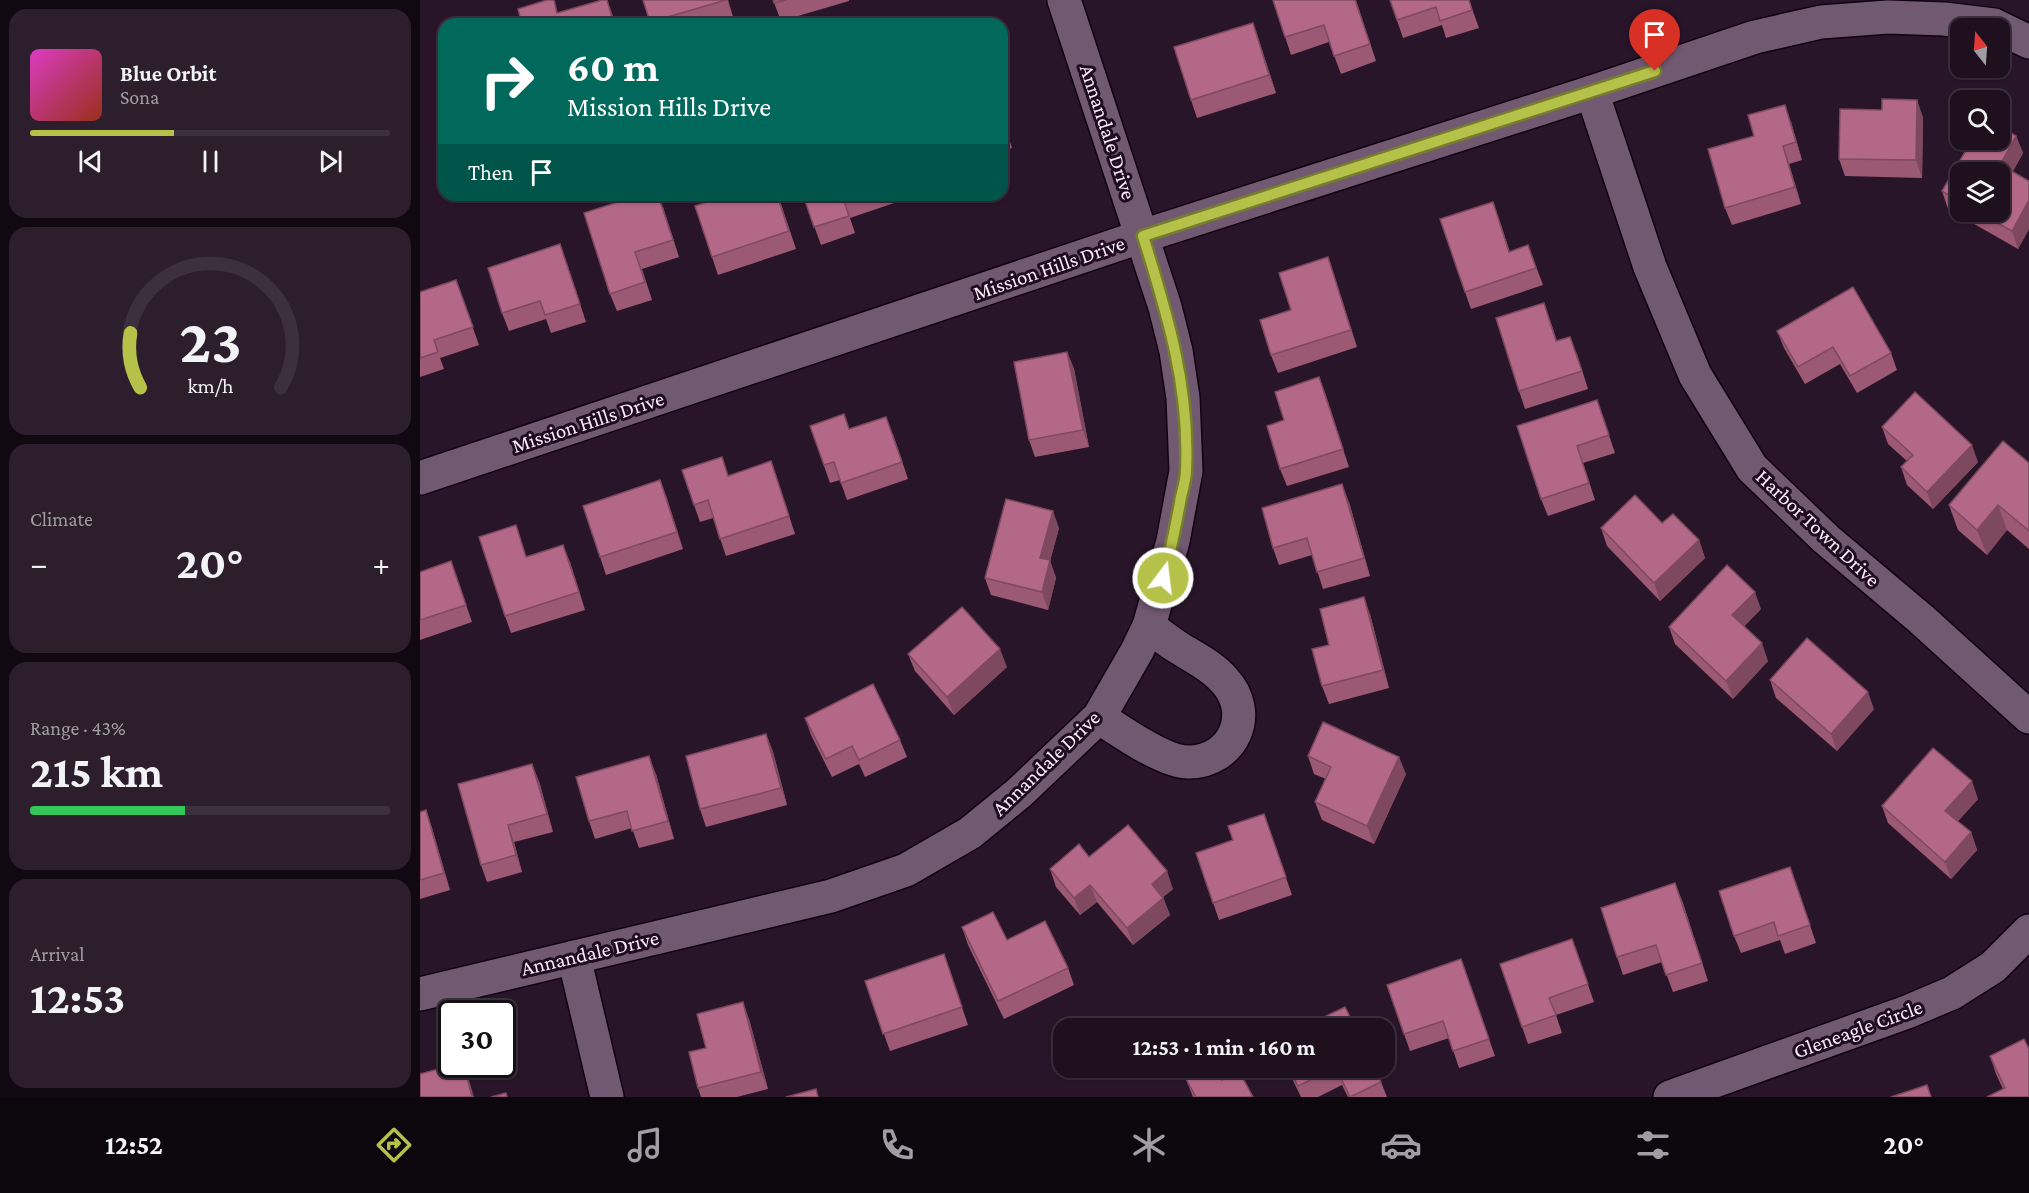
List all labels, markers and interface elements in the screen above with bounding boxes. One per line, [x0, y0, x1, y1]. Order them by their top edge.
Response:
pin [1629, 9, 1680, 71]
icon: arrive [1638, 18, 1671, 51]
north arrow [1950, 18, 2010, 78]
map controls [1950, 18, 2010, 222]
icon: right [468, 42, 546, 120]
text: 60 m [567, 43, 659, 90]
text: Blue Orbit [120, 61, 216, 86]
street label: Annandale Drive [1075, 61, 1141, 203]
text: Sona [120, 86, 159, 108]
button: search [1950, 90, 2010, 150]
text: Mission Hills Drive [567, 92, 771, 122]
icon: previous [74, 145, 107, 178]
icon: pause [194, 145, 227, 178]
icon: next [314, 145, 347, 178]
icon: arrive [525, 156, 558, 189]
text: Then [468, 160, 513, 185]
button: layers [1950, 162, 2010, 222]
street label: Mission Hills Drive [970, 231, 1128, 305]
text: 23 [179, 306, 241, 375]
text: km/h [187, 374, 234, 398]
street label: Mission Hills Drive [509, 386, 667, 458]
street label: Harbor Town Drive [1751, 464, 1885, 592]
text: Climate [30, 508, 93, 530]
text: 20° [176, 538, 244, 588]
text: − [30, 545, 47, 582]
text: + [373, 545, 390, 582]
position arrow [1131, 546, 1195, 610]
street label: Annandale Drive [987, 706, 1105, 820]
text: Range · 43% [30, 717, 126, 739]
text: 215 km [30, 747, 163, 797]
street label: Annandale Drive [519, 925, 661, 981]
text: Arrival [30, 943, 84, 965]
text: 12:53 [30, 973, 125, 1023]
street label: Gleneagle Circle [1790, 995, 1926, 1063]
speed limit sign: 30 [438, 1000, 516, 1078]
text: 12:53 · 1 min · 160 m [1133, 1035, 1315, 1060]
icon: directions [373, 1124, 415, 1166]
icon: music [624, 1124, 666, 1166]
icon: phone [876, 1124, 918, 1166]
icon: climate [1128, 1124, 1170, 1166]
icon: car [1380, 1124, 1422, 1166]
icon: filters [1632, 1124, 1674, 1166]
text: 12:52 [105, 1130, 163, 1160]
text: 20° [1883, 1130, 1924, 1160]

